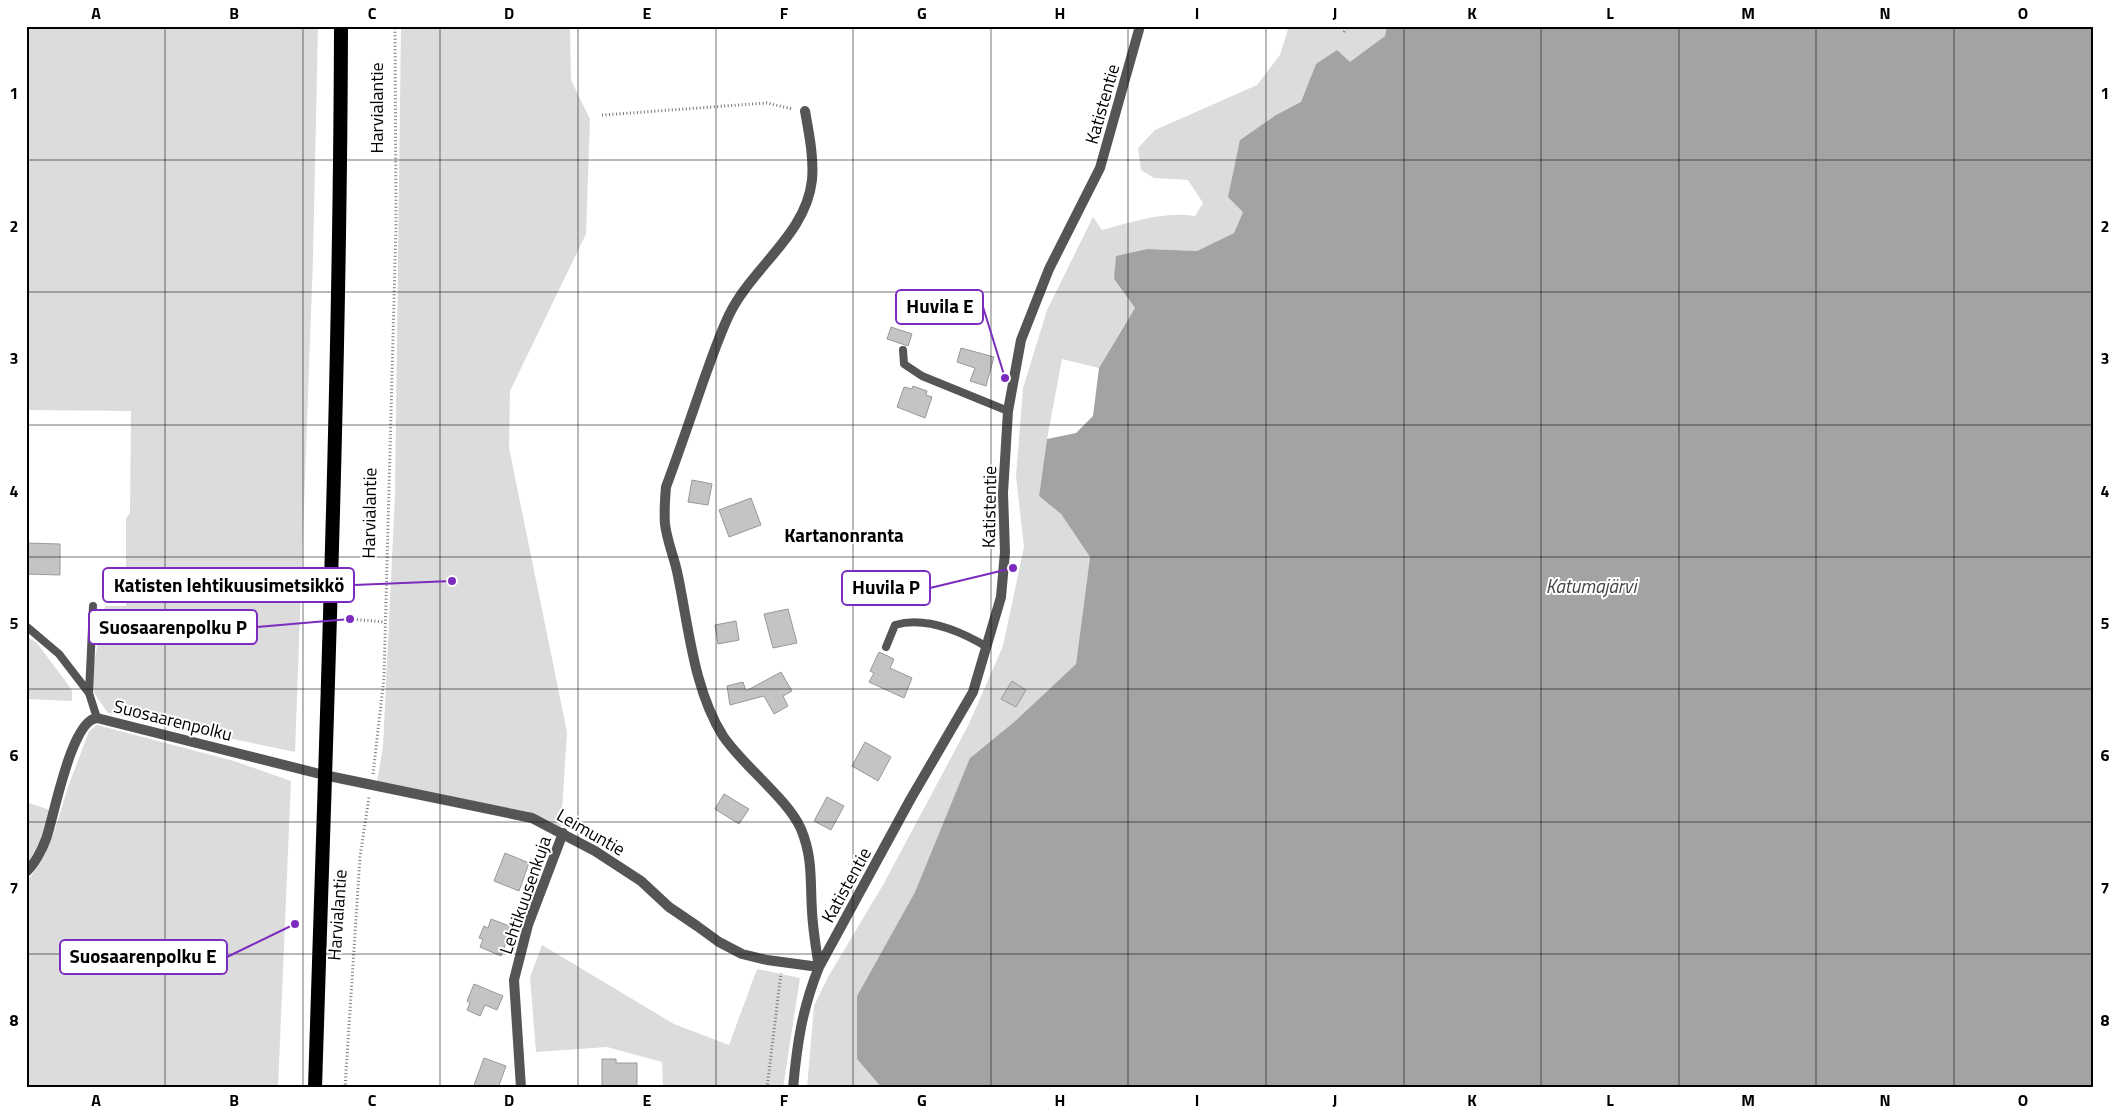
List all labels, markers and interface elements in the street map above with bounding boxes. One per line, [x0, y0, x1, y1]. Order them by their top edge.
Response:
text: A [91, 1, 101, 25]
text: B [229, 1, 239, 25]
text: C [368, 1, 377, 25]
text: D [504, 1, 514, 25]
text: E [643, 1, 652, 25]
text: F [780, 1, 789, 25]
text: G [917, 1, 927, 25]
text: H [1055, 1, 1065, 25]
text: I [1195, 1, 1199, 25]
text: J [1333, 1, 1337, 25]
text: K [1467, 1, 1477, 25]
text: L [1606, 1, 1614, 25]
text: M [1741, 1, 1755, 25]
text: N [1879, 1, 1891, 25]
text: O [2018, 1, 2028, 25]
street label: Katistentie [1078, 61, 1126, 147]
street label: Harvialantie [363, 62, 390, 154]
text: 1 [10, 81, 18, 105]
text: 1 [2101, 81, 2109, 105]
text: 2 [10, 214, 18, 238]
text: 2 [2101, 214, 2109, 238]
callout: Huvila E [896, 290, 983, 324]
text: Huvila E [906, 291, 974, 320]
text: 3 [10, 346, 18, 370]
text: 3 [2101, 346, 2109, 370]
street label: Katistentie [975, 466, 1003, 548]
street label: Harvialantie [355, 467, 383, 559]
text: 4 [10, 479, 19, 503]
text: 4 [2101, 479, 2110, 503]
district label: Kartanonranta [784, 520, 904, 549]
callout: Katisten lehtikuusimetsikkö [103, 568, 354, 602]
text: Katisten lehtikuusimetsikkö [114, 570, 344, 599]
callout: Huvila P [842, 571, 930, 605]
water label: Katumajärvi [1546, 571, 1638, 600]
text: Huvila P [852, 572, 920, 601]
callout: Suosaarenpolku P [89, 610, 257, 644]
text: 5 [10, 611, 19, 635]
text: 5 [2101, 611, 2110, 635]
text: Suosaarenpolku P [99, 612, 247, 641]
street label: Suosaarenpolku [111, 692, 235, 748]
text: 6 [10, 743, 19, 767]
text: 6 [2101, 743, 2110, 767]
street label: Leimuntie [552, 802, 630, 862]
street label: Lehtikuusenkuja [492, 832, 558, 958]
street label: Katistentie [814, 842, 878, 928]
street label: Harvialantie [320, 869, 354, 961]
text: 7 [10, 876, 18, 900]
text: 7 [2101, 876, 2109, 900]
callout: Suosaarenpolku E [60, 940, 227, 974]
text: Suosaarenpolku E [69, 941, 217, 970]
text: 8 [10, 1008, 19, 1032]
text: 8 [2101, 1008, 2110, 1032]
text: A [91, 1088, 101, 1112]
text: B [229, 1088, 239, 1112]
text: C [368, 1088, 377, 1112]
text: D [504, 1088, 514, 1112]
text: E [643, 1088, 652, 1112]
text: F [780, 1088, 789, 1112]
text: G [917, 1088, 927, 1112]
text: H [1055, 1088, 1065, 1112]
text: I [1195, 1088, 1199, 1112]
text: J [1333, 1088, 1337, 1112]
text: K [1467, 1088, 1477, 1112]
text: L [1606, 1088, 1614, 1112]
text: M [1741, 1088, 1755, 1112]
text: N [1879, 1088, 1891, 1112]
text: O [2018, 1088, 2028, 1112]

